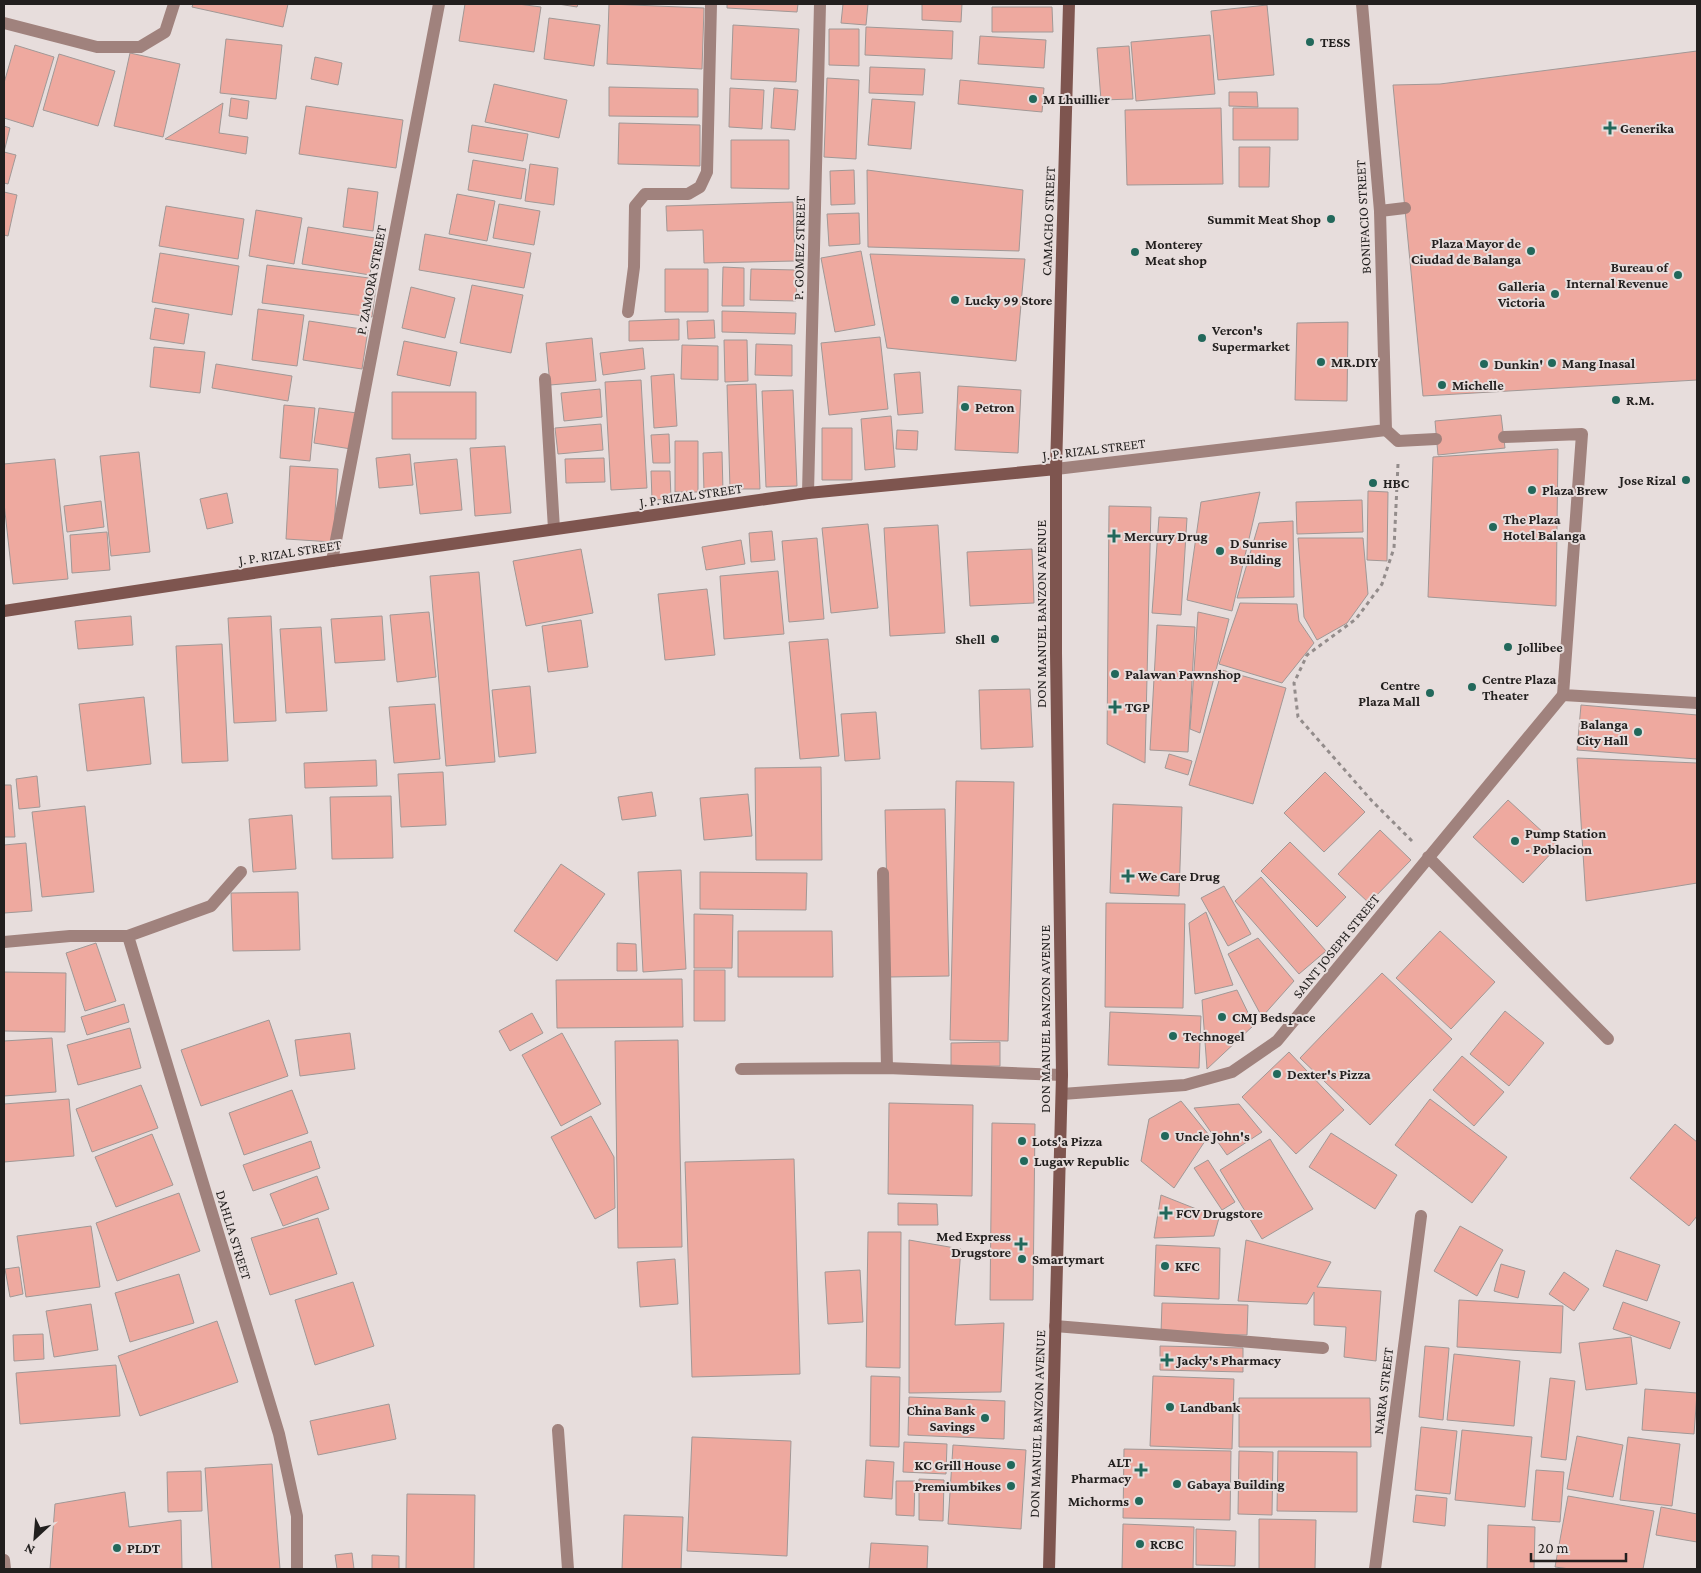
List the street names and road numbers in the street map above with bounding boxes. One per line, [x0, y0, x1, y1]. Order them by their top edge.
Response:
street label: BONIFACIO STREET [1352, 159, 1374, 274]
street label: CAMACHO STREET [1038, 166, 1058, 276]
street label: P. GOMEZ STREET [790, 195, 808, 300]
street label: P. ZAMORA STREET [353, 223, 390, 336]
street label: J. P. RIZAL STREET [1039, 435, 1147, 464]
street label: J. P. RIZAL STREET [636, 480, 744, 510]
street label: DON MANUEL BANZON AVENUE [1033, 520, 1049, 708]
street label: J. P. RIZAL STREET [235, 536, 343, 568]
street label: SAINT JOSEPH STREET [1289, 890, 1383, 1001]
street label: DON MANUEL BANZON AVENUE [1037, 925, 1053, 1113]
street label: DAHLIA STREET [213, 1188, 255, 1282]
street label: DON MANUEL BANZON AVENUE [1026, 1329, 1048, 1518]
street label: NARRA STREET [1370, 1346, 1396, 1435]

